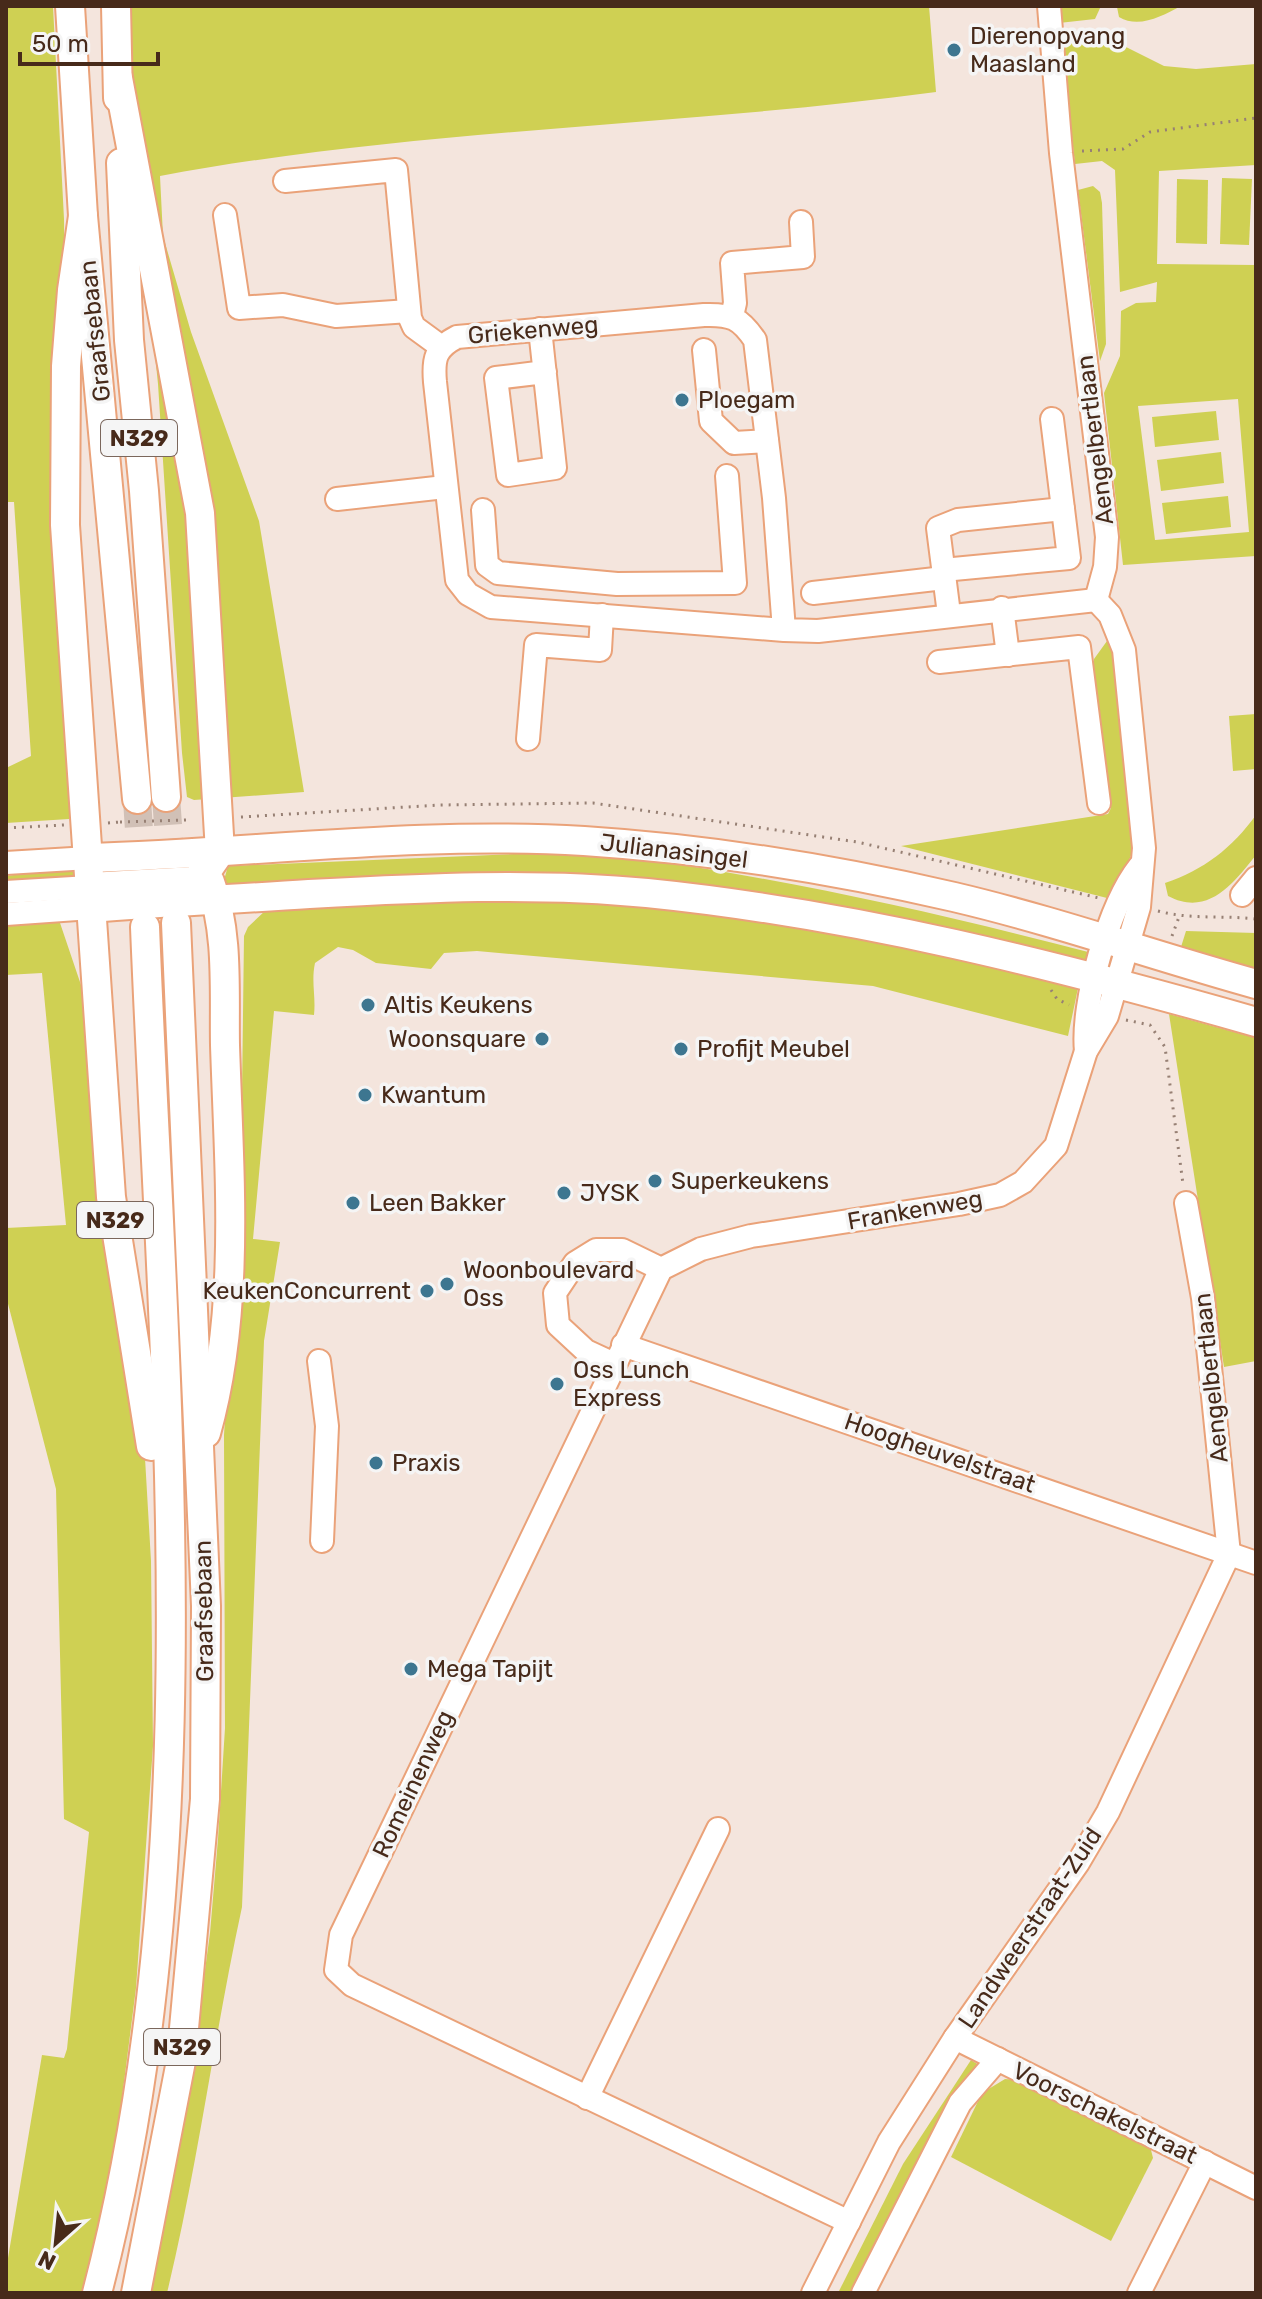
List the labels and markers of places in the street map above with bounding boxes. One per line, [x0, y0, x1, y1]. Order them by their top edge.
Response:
place label: Dierenopvang Maasland [970, 22, 1125, 78]
marker: Dierenopvang Maasland [945, 41, 963, 59]
place label: Ploegam [698, 386, 795, 414]
marker: Ploegam [673, 391, 691, 409]
place label: Altis Keukens [384, 991, 533, 1019]
marker: Altis Keukens [359, 996, 377, 1014]
place label: Woonsquare [389, 1025, 526, 1053]
marker: Woonsquare [533, 1030, 551, 1048]
place label: Profijt Meubel [697, 1035, 850, 1063]
marker: Profijt Meubel [672, 1040, 690, 1058]
place label: Kwantum [381, 1081, 486, 1109]
marker: Kwantum [356, 1086, 374, 1104]
place label: Superkeukens [671, 1167, 829, 1195]
marker: Superkeukens [646, 1172, 664, 1190]
place label: JYSK [580, 1179, 640, 1207]
marker: JYSK [555, 1184, 573, 1202]
place label: Leen Bakker [369, 1189, 506, 1217]
marker: Leen Bakker [344, 1194, 362, 1212]
place label: Woonboulevard Oss [463, 1256, 634, 1312]
marker: Woonboulevard Oss [438, 1275, 456, 1293]
place label: KeukenConcurrent [202, 1277, 411, 1305]
marker: KeukenConcurrent [418, 1282, 436, 1300]
place label: Oss Lunch Express [573, 1356, 690, 1412]
marker: Oss Lunch Express [548, 1375, 566, 1393]
place label: Praxis [392, 1449, 461, 1477]
marker: Praxis [367, 1454, 385, 1472]
place label: Mega Tapijt [427, 1655, 553, 1683]
marker: Mega Tapijt [402, 1660, 420, 1678]

